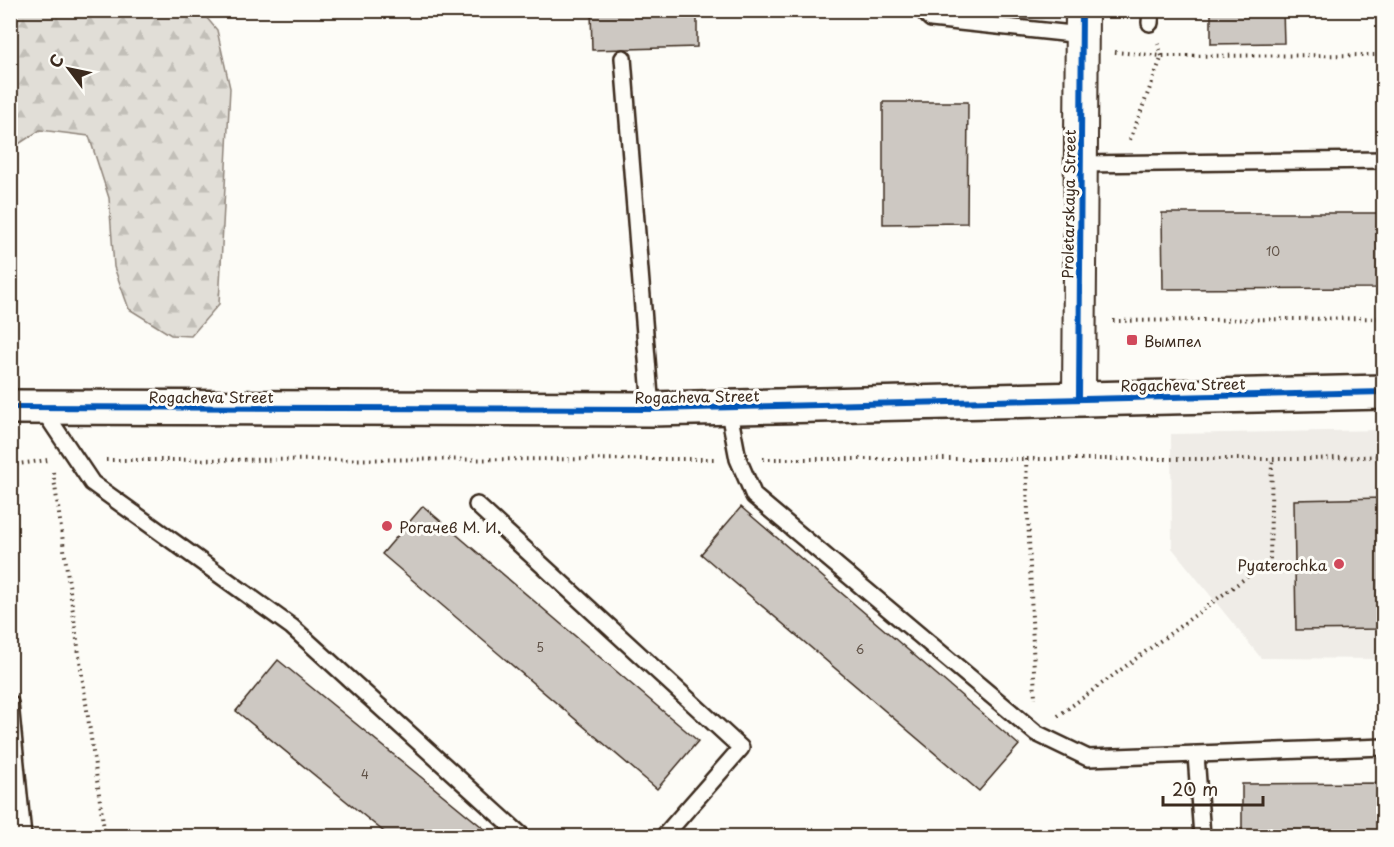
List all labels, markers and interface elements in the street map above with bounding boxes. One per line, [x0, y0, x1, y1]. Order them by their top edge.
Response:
north arrow [39, 39, 99, 99]
text: С [42, 49, 69, 72]
street label: Proletarskaya Street [1055, 129, 1081, 279]
house number: 10 [1266, 242, 1280, 260]
place label: Вымпел [1144, 329, 1202, 352]
marker: Вымпел [1125, 333, 1139, 347]
street label: Rogacheva Street [1120, 371, 1246, 397]
street label: Rogacheva Street [634, 383, 760, 409]
street label: Rogacheva Street [148, 385, 274, 408]
place label: Рогачев М. И. [399, 515, 501, 538]
marker: Рогачев М. И. [380, 519, 394, 533]
place label: Pyaterochka [1238, 553, 1328, 576]
marker: Pyaterochka [1332, 557, 1346, 571]
house number: 5 [536, 638, 544, 656]
house number: 6 [856, 640, 864, 658]
house number: 4 [361, 765, 369, 783]
scale bar [1163, 769, 1264, 807]
text: 20 m [1172, 775, 1218, 802]

